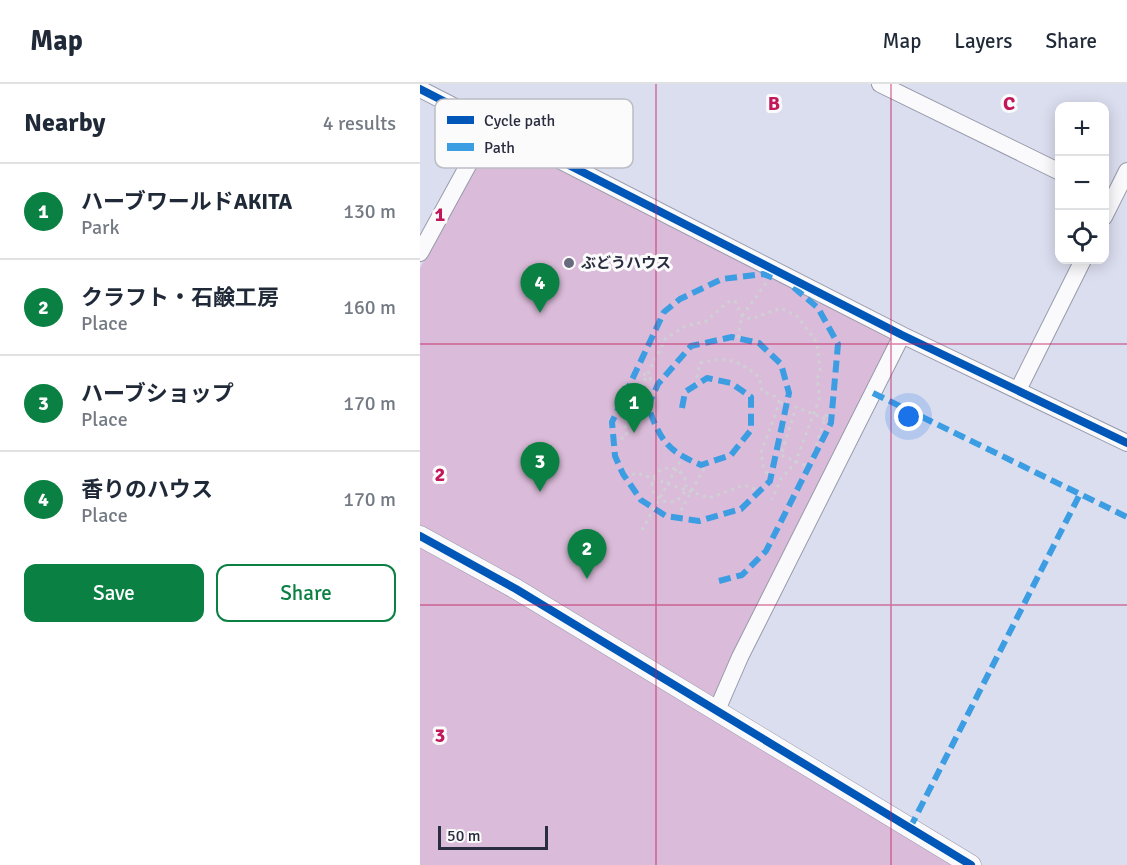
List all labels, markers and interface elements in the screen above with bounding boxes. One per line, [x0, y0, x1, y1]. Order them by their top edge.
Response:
text: Map [30, 24, 83, 58]
text: Map [883, 28, 921, 54]
text: Layers [954, 28, 1012, 54]
text: Share [1045, 28, 1097, 54]
text: B [768, 91, 780, 116]
text: C [1003, 91, 1015, 116]
legend [435, 99, 633, 168]
map controls [1055, 102, 1109, 264]
button: + [1055, 102, 1109, 156]
text: Nearby [24, 107, 105, 139]
text: 4 results [323, 111, 396, 136]
text: Cycle path [484, 111, 555, 131]
text: Path [484, 138, 515, 158]
button: − [1055, 156, 1109, 210]
text: ハーブワールドAKITA [81, 188, 292, 215]
text: 1 [38, 199, 49, 224]
text: 130 m [343, 199, 396, 224]
text: 1 [435, 202, 446, 227]
button: locate [1055, 210, 1109, 264]
text: Park [81, 215, 119, 240]
place label: ぶどうハウス [581, 254, 671, 272]
marker: ぶどうハウス [562, 256, 576, 270]
pin: 4 [520, 264, 560, 313]
text: クラフト・石鹸工房 [81, 284, 279, 311]
text: 2 [38, 295, 49, 320]
text: 160 m [343, 295, 396, 320]
text: Place [81, 311, 128, 336]
text: ハーブショップ [81, 380, 234, 407]
pin: 1 [614, 384, 654, 433]
text: 3 [38, 391, 49, 416]
text: 170 m [343, 391, 396, 416]
your location [894, 402, 923, 431]
text: Place [81, 407, 128, 432]
pin: 3 [520, 442, 560, 492]
text: 2 [435, 462, 445, 487]
text: 香りのハウス [81, 476, 213, 503]
text: 4 [38, 487, 49, 512]
text: 170 m [343, 487, 396, 512]
text: Place [81, 503, 128, 528]
pin: 2 [568, 530, 606, 579]
button: Save [24, 564, 204, 622]
button: Share [216, 564, 396, 622]
text: 3 [435, 723, 445, 748]
scale bar [438, 823, 548, 850]
text: 50 m [447, 826, 481, 846]

